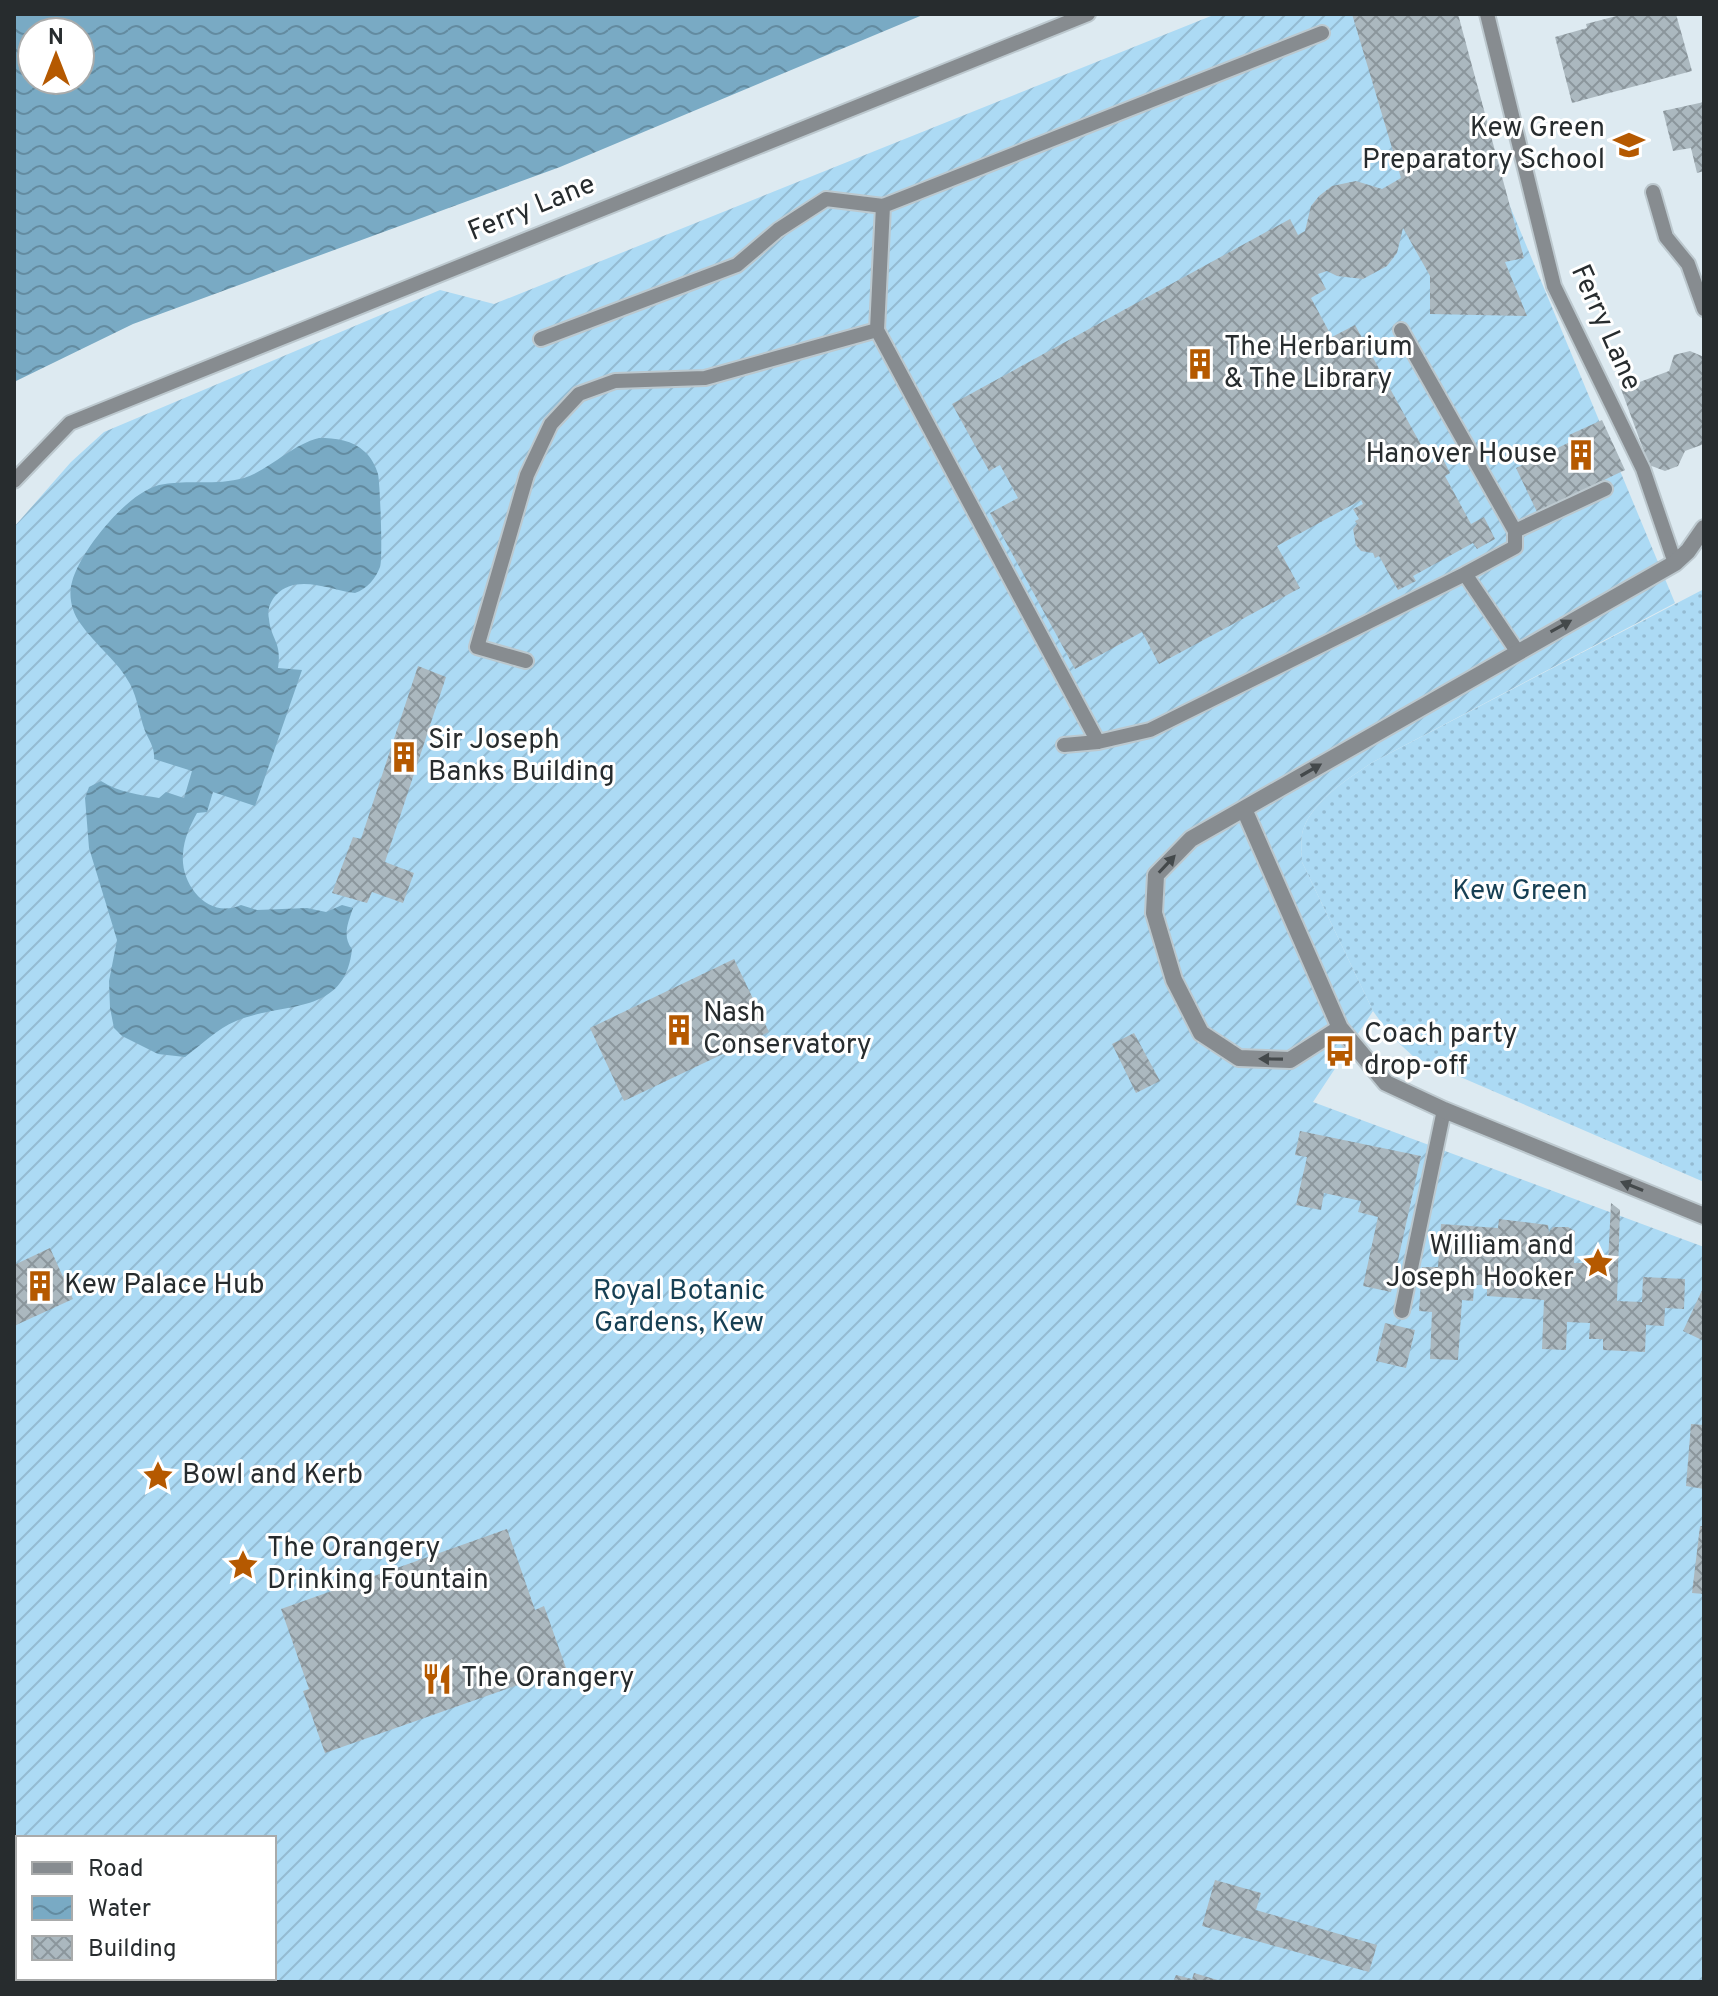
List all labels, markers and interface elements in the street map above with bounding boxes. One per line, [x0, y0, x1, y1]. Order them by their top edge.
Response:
north arrow [16, 16, 96, 96]
text: N [48, 25, 64, 52]
place label: Kew Green Preparatory School [1362, 111, 1605, 179]
school or university icon: Kew Green Preparatory School [1612, 128, 1646, 162]
street label: Ferry Lane [463, 167, 601, 251]
street label: Ferry Lane [1561, 259, 1649, 397]
place label: The Herbarium & The Library [1224, 330, 1413, 398]
building icon: The Herbarium & The Library [1183, 347, 1217, 381]
place label: Hanover House [1366, 437, 1557, 473]
building icon: Hanover House [1564, 438, 1598, 472]
one-way arrow [1550, 620, 1572, 634]
place label: Sir Joseph Banks Building [428, 723, 615, 791]
building icon: Sir Joseph Banks Building [387, 740, 421, 774]
one-way arrow [1300, 763, 1322, 777]
one-way arrow [1157, 855, 1175, 874]
park label: Kew Green [1452, 874, 1588, 910]
place label: Nash Conservatory [703, 996, 872, 1064]
building icon: Nash Conservatory [662, 1013, 696, 1047]
place label: Coach party drop-off [1364, 1017, 1517, 1085]
bus stop icon: Coach party drop-off [1323, 1034, 1357, 1068]
one-way arrow [1258, 1053, 1283, 1066]
one-way arrow [1620, 1180, 1644, 1193]
place label: William and Joseph Hooker [1385, 1229, 1574, 1297]
place icon: William and Joseph Hooker [1581, 1246, 1615, 1280]
place label: Kew Palace Hub [64, 1268, 264, 1304]
building icon: Kew Palace Hub [23, 1269, 57, 1303]
park label: Royal Botanic Gardens, Kew [593, 1274, 765, 1342]
place label: Bowl and Kerb [182, 1458, 363, 1494]
place icon: Bowl and Kerb [141, 1459, 175, 1493]
place label: The Orangery Drinking Fountain [267, 1531, 489, 1599]
place icon: The Orangery Drinking Fountain [226, 1548, 260, 1582]
place label: The Orangery [461, 1661, 634, 1697]
restaurant icon: The Orangery [420, 1662, 454, 1696]
legend [16, 1836, 276, 1980]
text: Road [88, 1855, 144, 1885]
text: Water [88, 1895, 151, 1925]
text: Building [88, 1935, 177, 1965]

